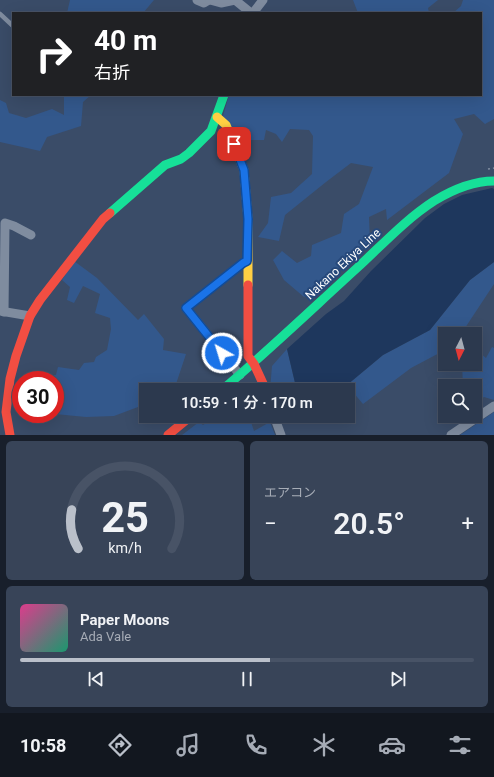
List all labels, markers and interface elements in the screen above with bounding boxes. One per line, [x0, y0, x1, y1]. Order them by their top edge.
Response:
text: 40 m [94, 24, 157, 57]
icon: right [28, 28, 80, 80]
text: 右折 [94, 62, 130, 83]
pin [217, 127, 251, 161]
icon: arrive [223, 133, 245, 155]
street label: Nakano Ekiya Line [303, 226, 383, 302]
north arrow [438, 327, 482, 371]
map controls [438, 327, 482, 423]
position arrow [201, 332, 243, 374]
speed limit sign: 30 [12, 371, 64, 423]
button: search [438, 379, 482, 423]
text: 10:59 · 1 分 · 170 m [181, 394, 313, 412]
text: エアコン [264, 485, 316, 500]
text: 25 [101, 492, 149, 541]
text: 20.5° [333, 506, 405, 541]
text: − [264, 511, 277, 536]
text: + [462, 511, 474, 536]
text: km/h [108, 539, 142, 555]
text: Paper Moons [80, 611, 170, 629]
text: Ada Vale [80, 629, 131, 644]
icon: previous [85, 668, 107, 690]
icon: pause [236, 668, 258, 690]
icon: next [387, 668, 409, 690]
icon: directions [106, 731, 134, 759]
icon: music [174, 731, 202, 759]
icon: phone [242, 731, 270, 759]
icon: climate [310, 731, 338, 759]
icon: car [378, 731, 406, 759]
icon: filters [446, 731, 474, 759]
text: 10:58 [20, 735, 66, 756]

